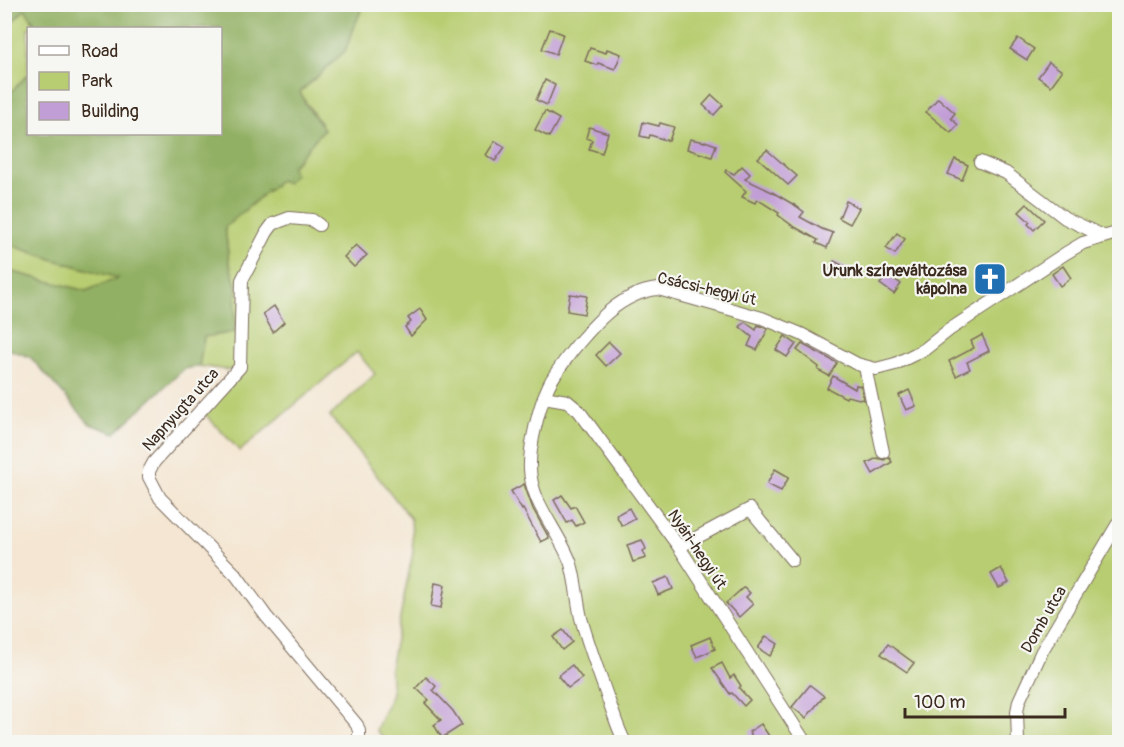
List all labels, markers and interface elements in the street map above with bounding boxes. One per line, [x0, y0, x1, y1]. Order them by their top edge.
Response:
legend [27, 27, 222, 135]
text: Road [81, 40, 118, 63]
text: Park [81, 70, 113, 93]
text: Building [81, 100, 139, 123]
place label: Urunk színeváltozása kápolna [823, 261, 968, 299]
church icon: Urunk színeváltozása kápolna [972, 261, 1008, 297]
street label: Csácsi-hegyi út [655, 268, 759, 310]
street label: Napnyugta utca [138, 364, 223, 455]
street label: Nyári-hegyi út [663, 506, 731, 594]
street label: Domb utca [1017, 583, 1071, 656]
scale bar [905, 681, 1066, 719]
text: 100 m [914, 691, 966, 714]

